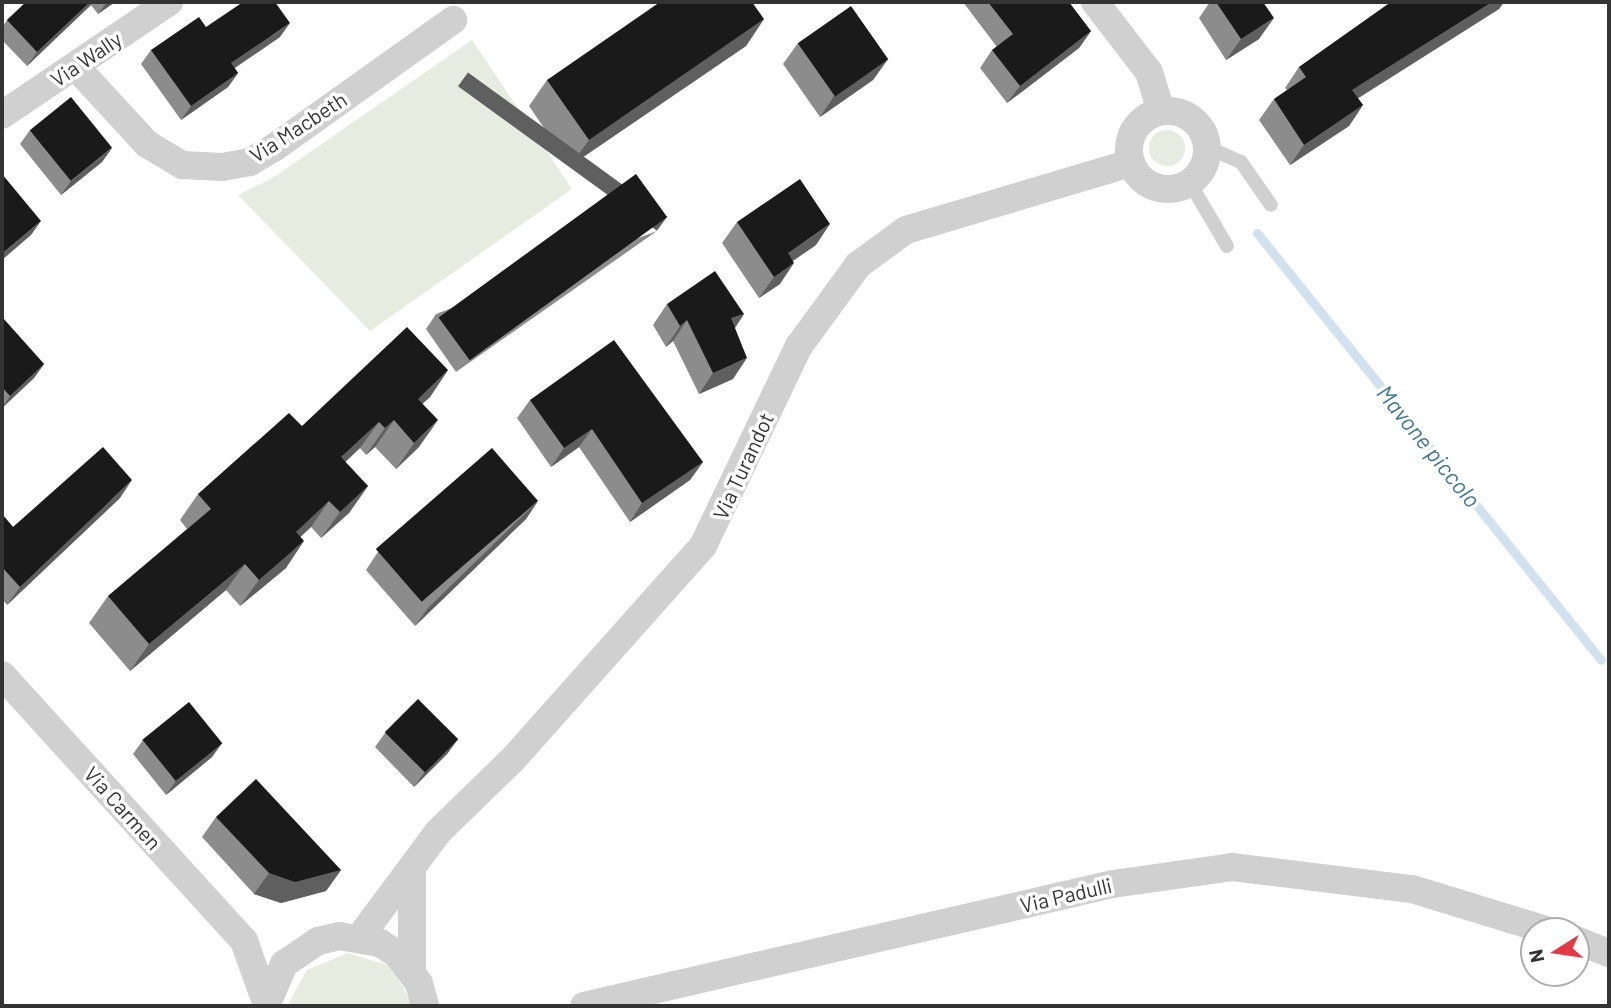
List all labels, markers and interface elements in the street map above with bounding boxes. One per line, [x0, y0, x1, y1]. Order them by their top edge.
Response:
street label: Via Wally [46, 26, 126, 92]
street label: Via Macbeth [245, 86, 351, 168]
water label: Mavone piccolo [1371, 379, 1487, 513]
street label: Via Turandot [707, 409, 779, 523]
street label: Via Carmen [79, 761, 167, 855]
street label: Via Padulli [1018, 872, 1114, 918]
north arrow [1520, 917, 1590, 987]
text: N [1523, 947, 1548, 965]

